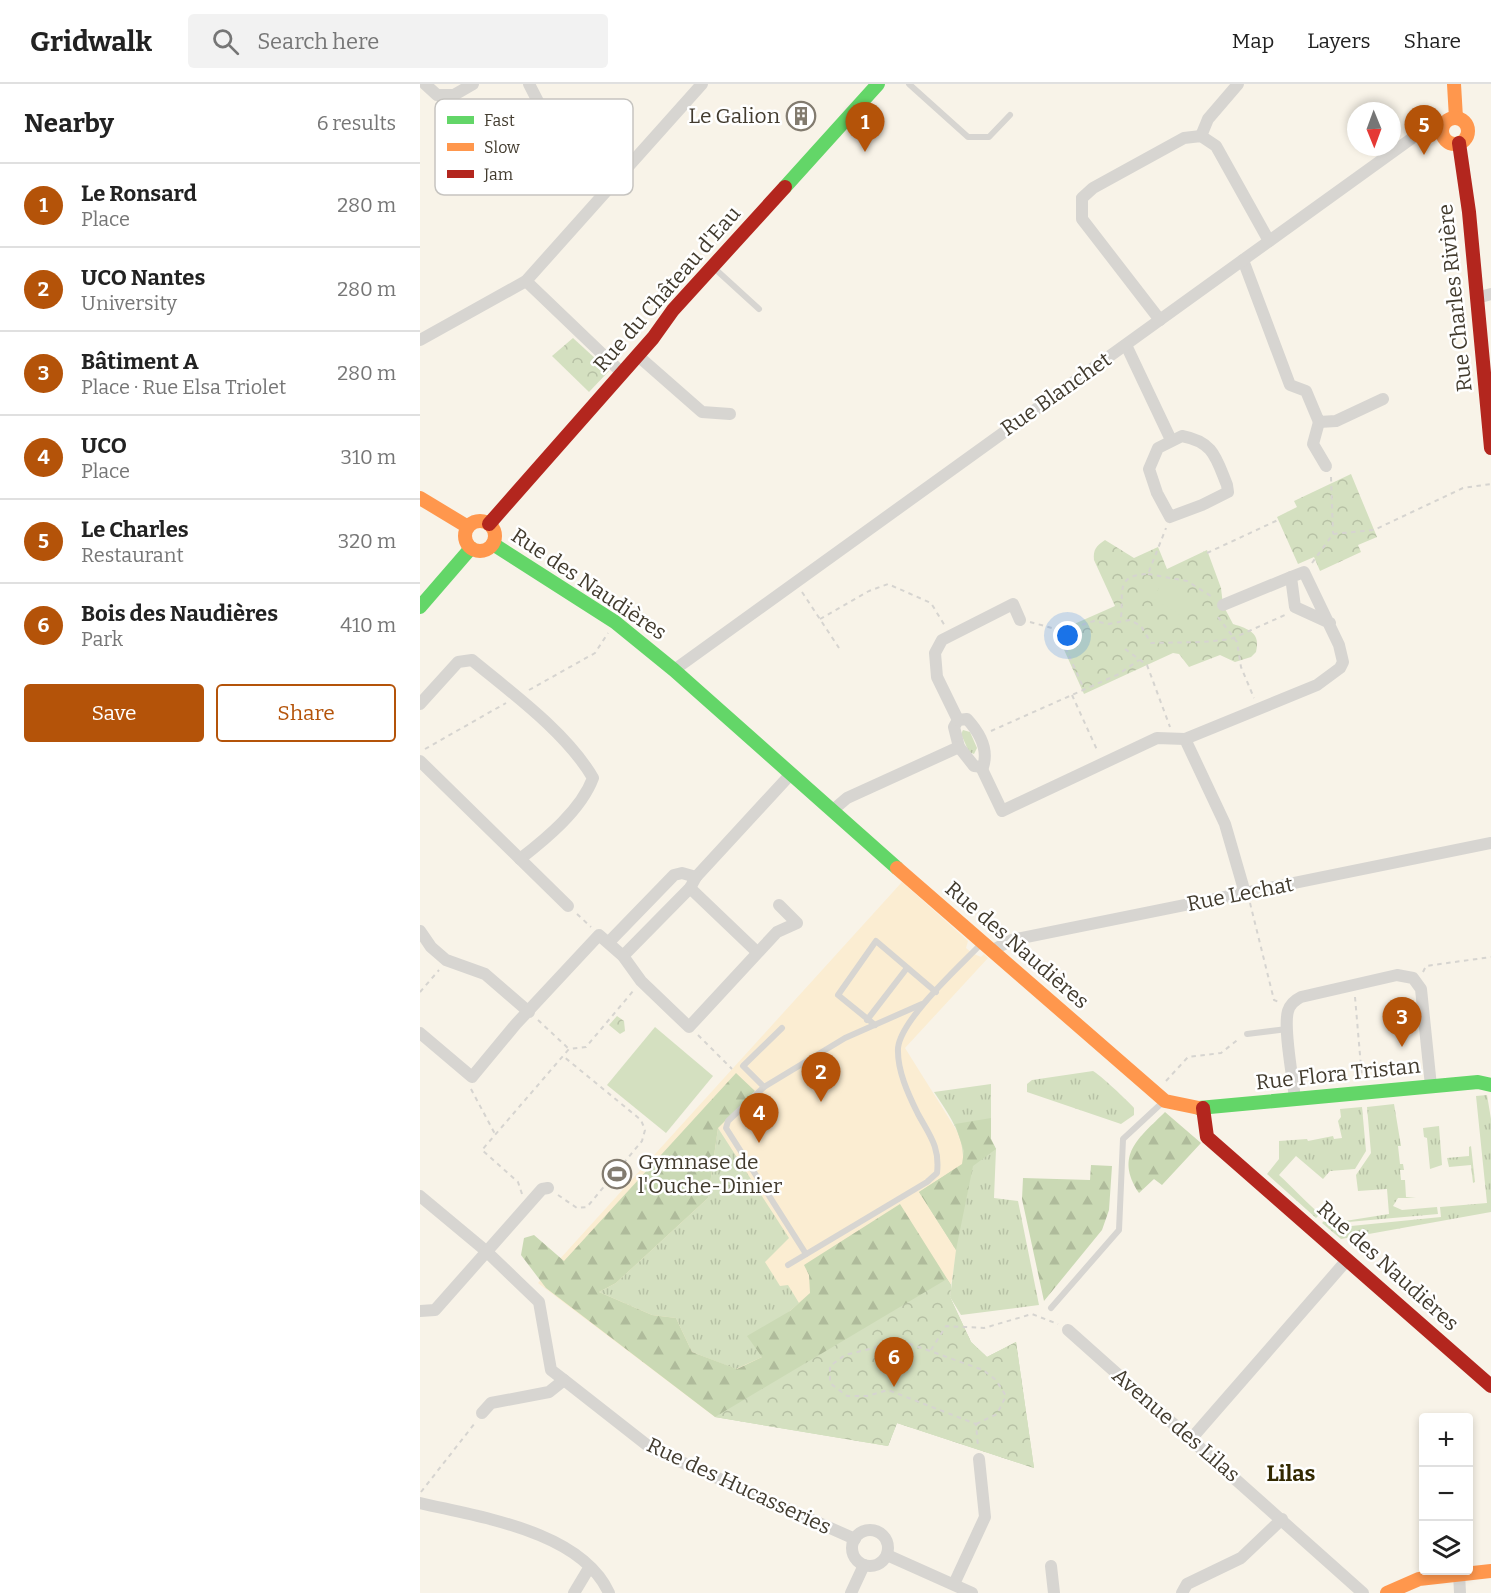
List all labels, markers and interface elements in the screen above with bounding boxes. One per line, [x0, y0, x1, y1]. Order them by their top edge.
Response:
search box [188, 14, 608, 68]
text: Gridwalk [30, 25, 152, 58]
icon: search [209, 25, 242, 58]
text: Search here [257, 28, 379, 55]
text: Map [1232, 28, 1274, 54]
text: Layers [1307, 28, 1371, 54]
text: Share [1404, 28, 1461, 54]
legend [435, 99, 633, 195]
building icon: Le Galion [785, 100, 817, 132]
north arrow [1347, 102, 1401, 156]
place label: Le Galion [689, 103, 780, 129]
pin: 1 [846, 103, 884, 152]
pin: 5 [1404, 106, 1444, 155]
text: Nearby [24, 108, 114, 139]
text: 6 results [317, 111, 396, 135]
text: Fast [484, 111, 515, 130]
text: Slow [484, 138, 520, 157]
text: Jam [483, 165, 513, 184]
text: Le Ronsard [81, 180, 197, 207]
text: 1 [39, 193, 48, 217]
text: 280 m [337, 193, 396, 217]
street label: Rue du Château d'Eau [588, 201, 746, 377]
street label: Rue Charles Rivière [1432, 203, 1478, 393]
text: Place [81, 207, 130, 231]
text: UCO Nantes [81, 264, 205, 291]
text: 2 [38, 277, 49, 301]
text: 280 m [337, 277, 396, 301]
text: University [81, 291, 177, 315]
street label: Rue Blanchet [996, 346, 1116, 442]
text: Bâtiment A [81, 348, 199, 375]
text: 3 [38, 361, 49, 385]
text: 280 m [337, 361, 396, 385]
text: Place · Rue Elsa Triolet [81, 375, 286, 399]
text: UCO [81, 432, 127, 459]
text: 4 [37, 445, 50, 469]
text: 310 m [341, 445, 396, 469]
text: Place [81, 459, 130, 483]
text: Le Charles [81, 516, 189, 543]
street label: Rue des Naudières [506, 522, 672, 646]
text: 5 [38, 529, 49, 553]
text: 320 m [338, 529, 396, 553]
text: Restaurant [81, 543, 184, 567]
text: Bois des Naudières [81, 600, 278, 627]
text: 6 [38, 613, 49, 637]
text: 410 m [340, 613, 396, 637]
your location [1053, 621, 1082, 650]
text: Park [81, 627, 123, 651]
button: Save [24, 684, 204, 742]
button: Share [216, 684, 396, 742]
street label: Rue Lechat [1185, 871, 1296, 917]
street label: Rue des Naudières [940, 876, 1094, 1014]
pin: 3 [1382, 998, 1422, 1047]
pin: 2 [802, 1052, 840, 1102]
street label: Rue Flora Tristan [1254, 1052, 1422, 1096]
pin: 4 [740, 1094, 778, 1143]
place label: Gymnase de l'Ouche-Dinier [638, 1149, 782, 1199]
sports icon: Gymnase de l'Ouche-Dinier [601, 1158, 633, 1190]
street label: Rue des Naudières [1312, 1196, 1464, 1336]
pin: 6 [874, 1338, 914, 1387]
street label: Avenue des Lilas [1107, 1362, 1245, 1488]
map controls [1419, 1413, 1473, 1575]
button: + [1419, 1413, 1473, 1467]
street label: Rue des Hucasseries [643, 1432, 835, 1540]
district label: Lilas [1267, 1460, 1316, 1487]
button: − [1419, 1467, 1473, 1521]
button: layers [1419, 1521, 1473, 1575]

